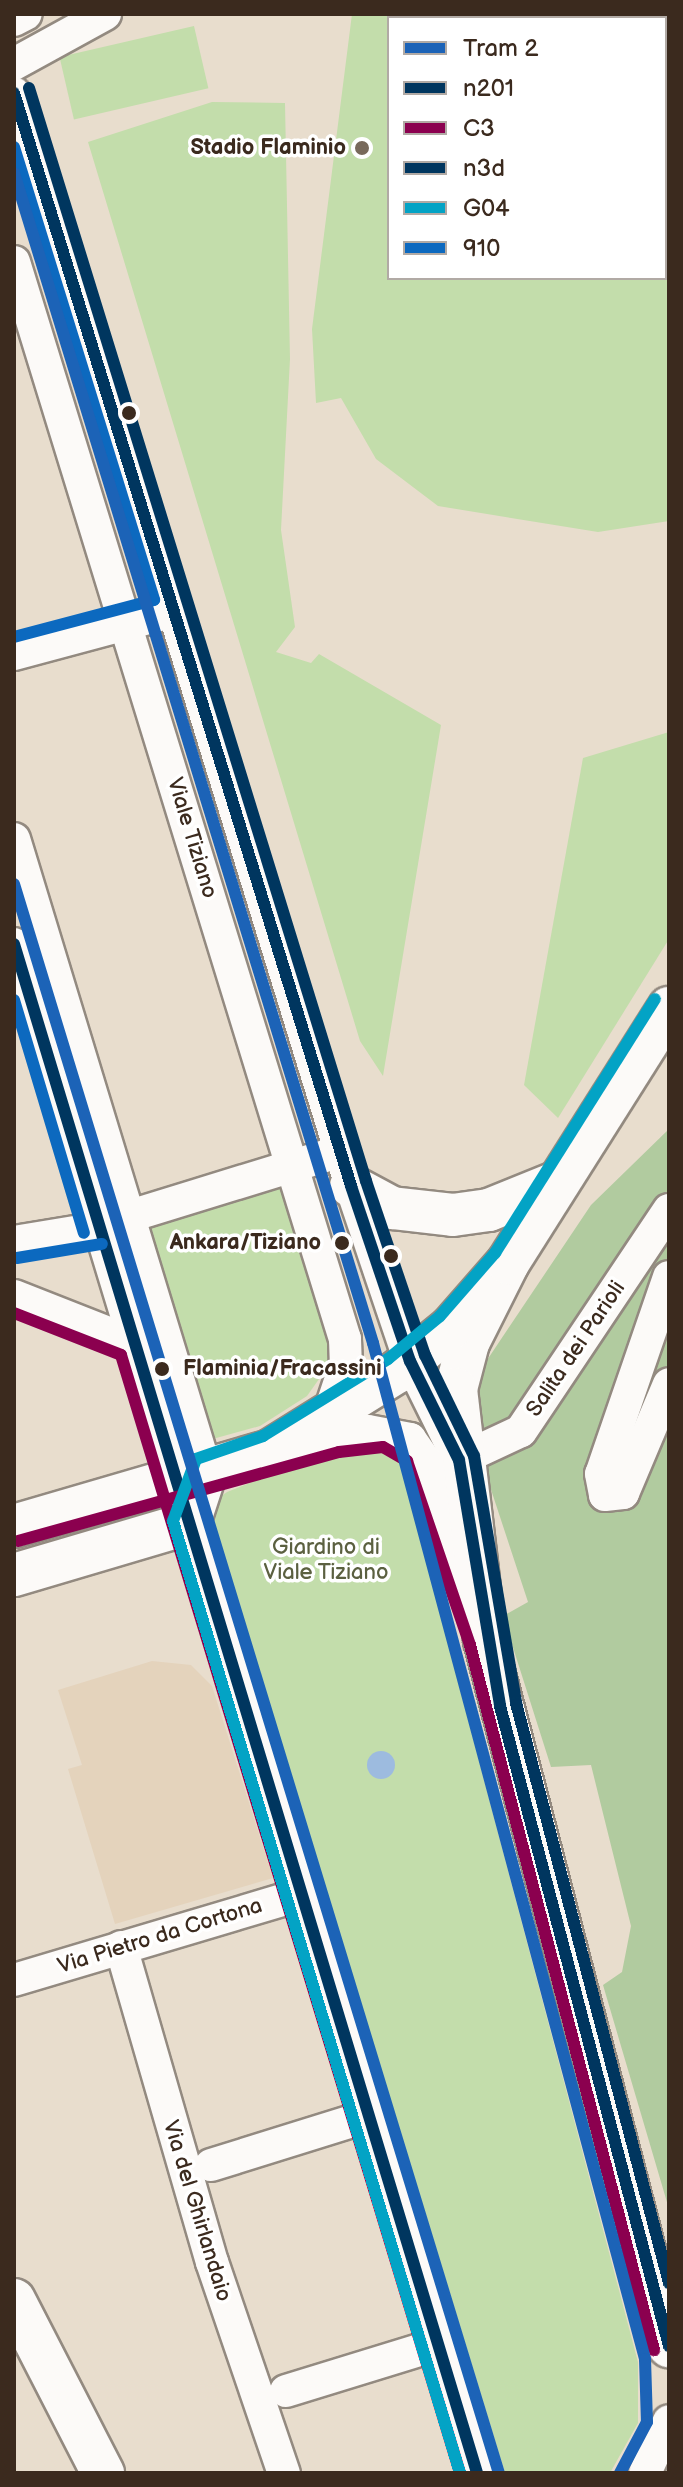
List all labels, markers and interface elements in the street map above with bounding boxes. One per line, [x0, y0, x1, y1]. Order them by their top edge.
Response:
legend [387, 16, 667, 280]
text: Tram 2 [463, 34, 538, 63]
text: n201 [463, 74, 514, 103]
text: C3 [463, 114, 495, 143]
place label: Stadio Flaminio [190, 135, 346, 161]
marker: Stadio Flaminio [353, 139, 371, 157]
text: n3d [463, 154, 505, 183]
text: G04 [463, 194, 510, 223]
text: 910 [463, 234, 500, 263]
unlabelled marker [121, 405, 137, 421]
street label: Viale Tiziano [161, 774, 223, 902]
marker: Ankara/Tiziano [328, 1229, 356, 1257]
place label: Ankara/Tiziano [170, 1230, 321, 1256]
unlabelled marker [383, 1248, 399, 1264]
street label: Salita dei Parioli [521, 1276, 631, 1422]
marker: Flaminia/Fracassini [148, 1355, 176, 1383]
place label: Flaminia/Fracassini [183, 1356, 382, 1382]
park label: Giardino di Viale Tiziano [263, 1534, 389, 1586]
street label: Via Pietro da Cortona [54, 1892, 266, 1980]
street label: Via del Ghirlandaio [157, 2117, 237, 2305]

